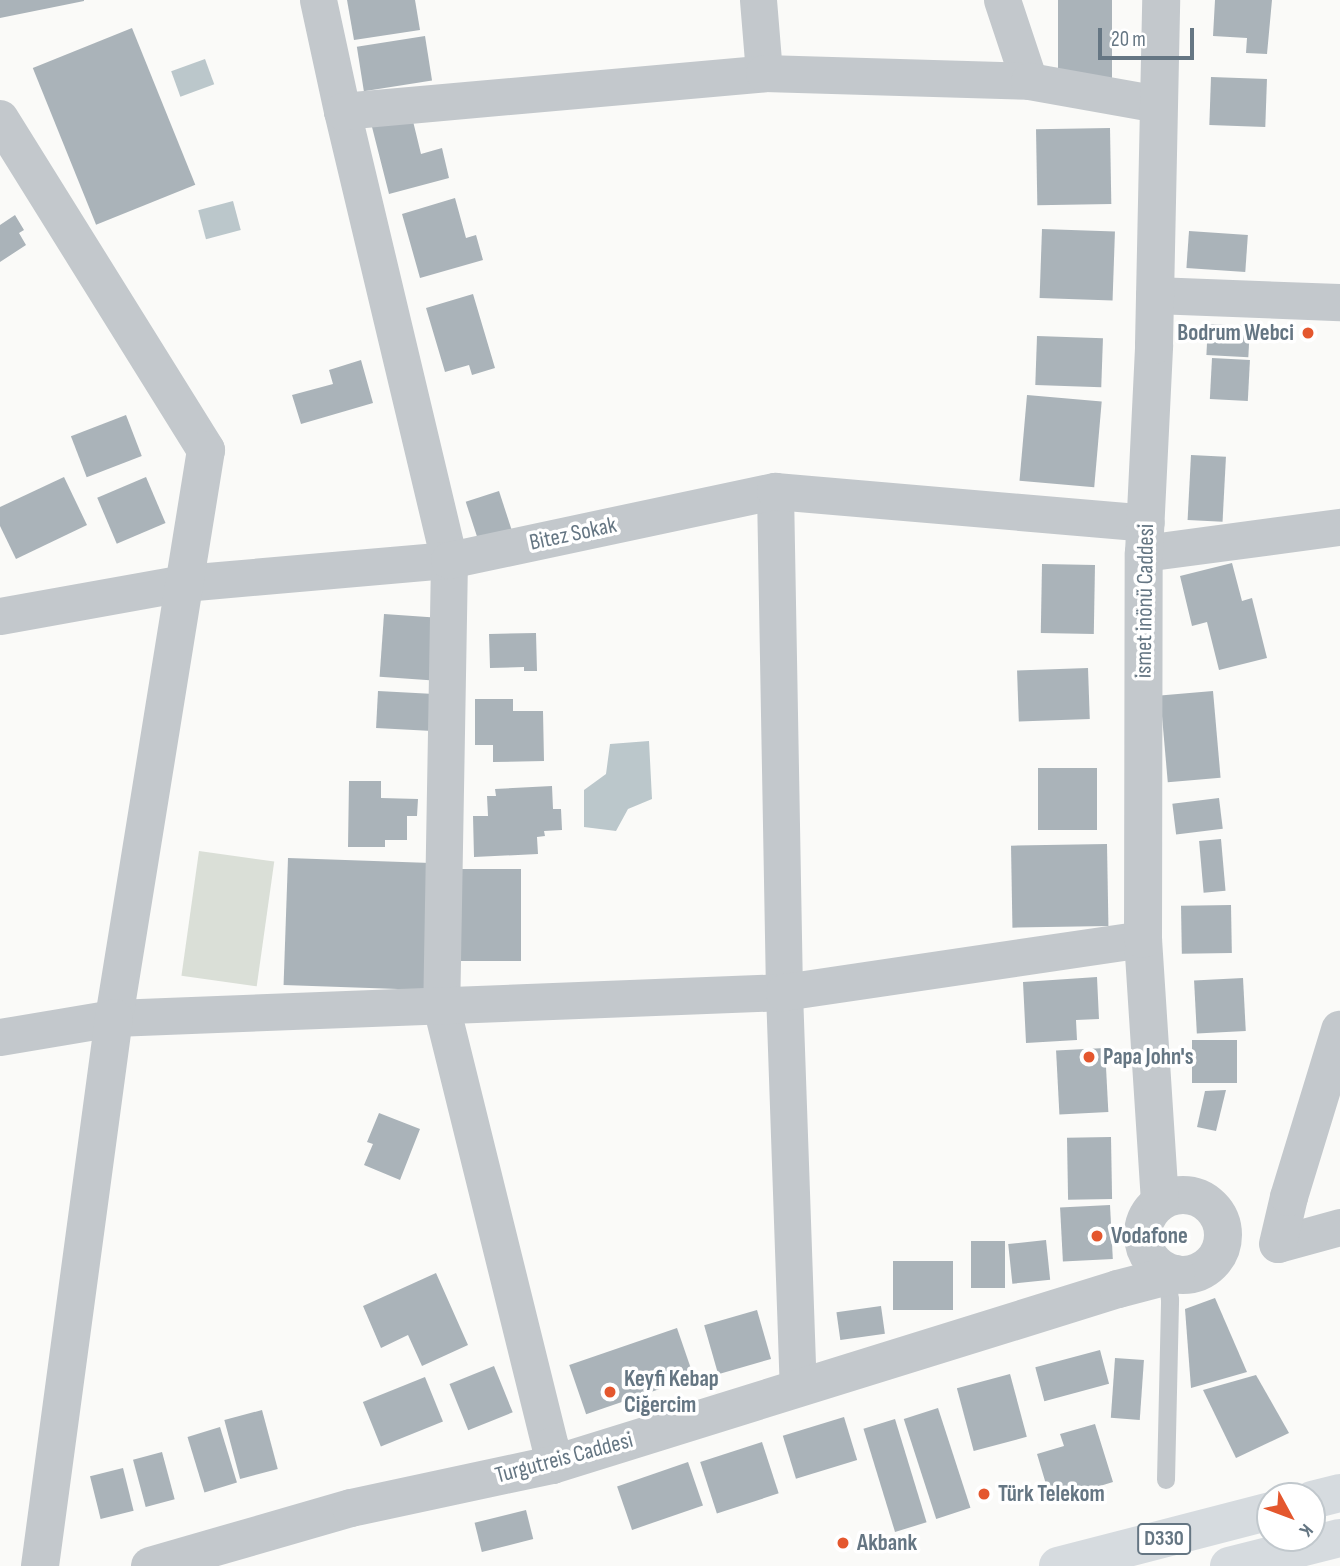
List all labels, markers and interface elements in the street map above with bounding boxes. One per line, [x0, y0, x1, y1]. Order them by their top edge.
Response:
scale bar [1102, 14, 1198, 58]
text: 20 m [1111, 27, 1146, 52]
place label: Bodrum Webci [1177, 319, 1294, 347]
marker: Bodrum Webci [1300, 325, 1316, 341]
street label: Bitez Sokak [527, 511, 619, 557]
street label: ismet inönü Caddesi [1130, 524, 1160, 678]
place label: Papa John's [1103, 1043, 1194, 1071]
marker: Papa John's [1081, 1049, 1097, 1065]
place label: Vodafone [1111, 1222, 1188, 1250]
marker: Vodafone [1089, 1228, 1105, 1244]
place label: Keyfi Kebap Ciğercim [624, 1365, 719, 1419]
marker: Keyfi Kebap Ciğercim [602, 1384, 618, 1400]
street label: Turgutreis Caddesi [492, 1426, 636, 1490]
place label: Türk Telekom [998, 1480, 1105, 1508]
north arrow [1256, 1482, 1326, 1552]
marker: Türk Telekom [976, 1486, 992, 1502]
text: K [1294, 1519, 1317, 1541]
road number: D330 [1136, 1522, 1192, 1556]
place label: Akbank [857, 1529, 917, 1557]
marker: Akbank [835, 1535, 851, 1551]

